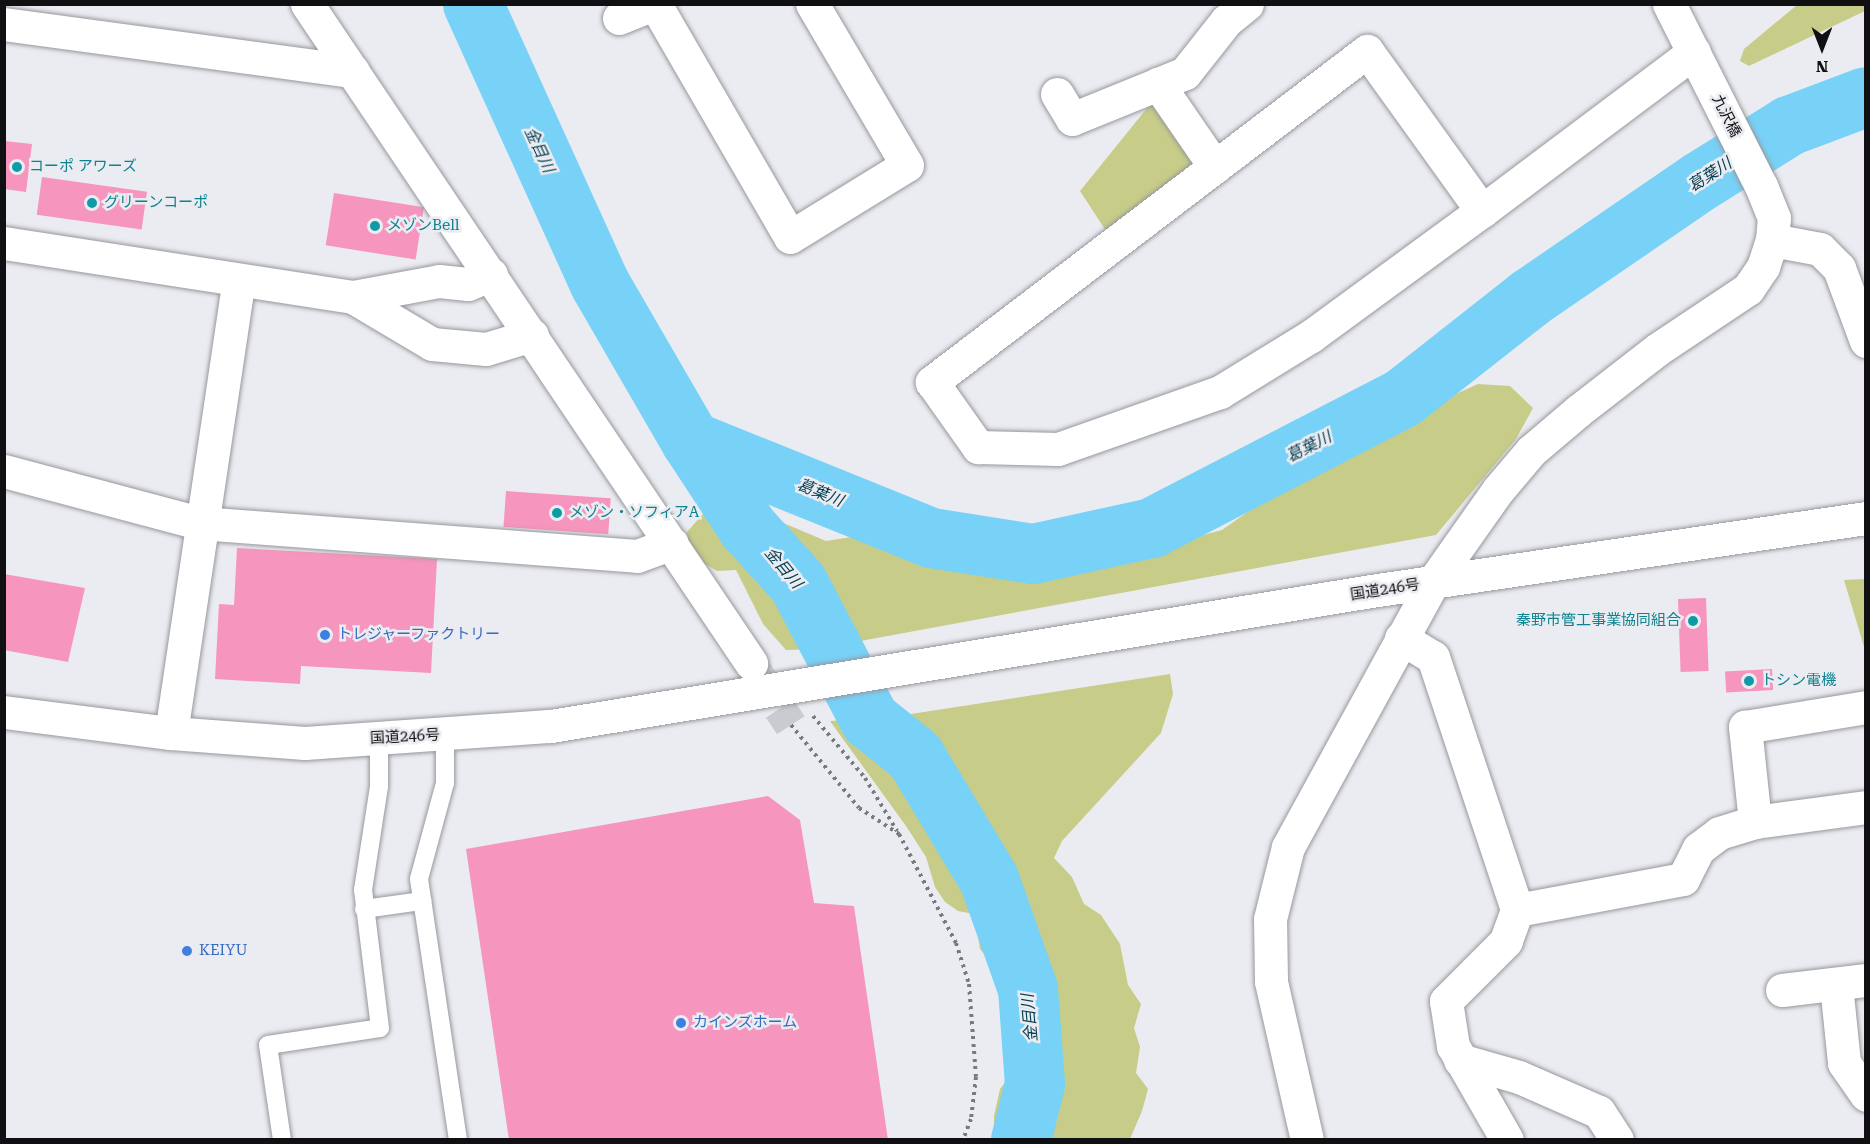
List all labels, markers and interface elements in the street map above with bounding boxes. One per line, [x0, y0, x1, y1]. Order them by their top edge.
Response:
north arrow [1792, 18, 1852, 78]
text: N [1816, 57, 1828, 76]
street label: 九沢橋 [1708, 92, 1744, 140]
water label: 金目川 [520, 124, 558, 176]
water label: 葛葉川 [1685, 154, 1735, 196]
place label: コーポ アワーズ [29, 158, 138, 176]
marker: コーポ アワーズ [10, 160, 24, 174]
place label: グリーンコーポ [104, 194, 209, 212]
marker: グリーンコーポ [85, 196, 99, 210]
place label: メゾンBell [387, 217, 459, 235]
marker: メゾンBell [368, 219, 382, 233]
water label: 葛葉川 [1283, 428, 1335, 466]
water label: 葛葉川 [794, 475, 846, 511]
place label: メゾン・ソフィアA [569, 504, 699, 522]
marker: メゾン・ソフィアA [550, 506, 564, 520]
water label: 金目川 [760, 543, 806, 593]
street label: 国道246号 [1349, 576, 1421, 604]
place label: 秦野市管工事業協同組合 [1516, 612, 1681, 630]
marker: 秦野市管工事業協同組合 [1686, 614, 1700, 628]
place label: トレジャーファクトリー [337, 626, 502, 644]
marker: トレジャーファクトリー [318, 628, 332, 642]
place label: トシン電機 [1761, 672, 1836, 690]
marker: トシン電機 [1742, 674, 1756, 688]
street label: 国道246号 [369, 726, 441, 748]
place label: KEIYU [199, 942, 248, 960]
marker: KEIYU [180, 944, 194, 958]
water label: 金目川 [1018, 993, 1042, 1043]
place label: カインズホーム [693, 1014, 798, 1032]
marker: カインズホーム [674, 1016, 688, 1030]

